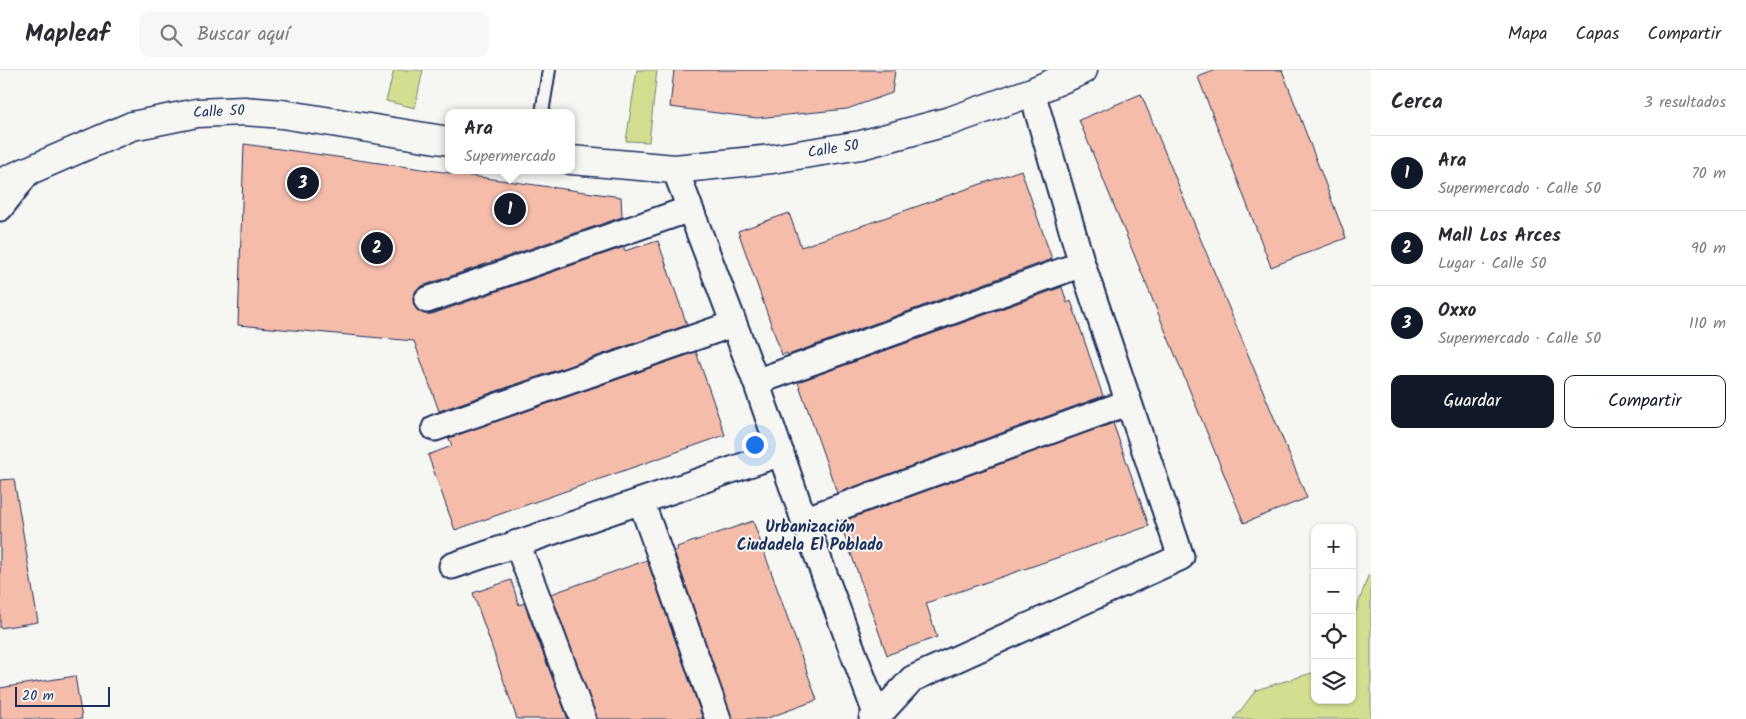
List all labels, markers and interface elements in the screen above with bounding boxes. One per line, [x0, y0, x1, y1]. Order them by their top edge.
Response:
search box [139, 12, 489, 57]
text: Mapleaf [25, 15, 109, 54]
text: Buscar aquí [197, 20, 289, 50]
text: Mapa [1508, 20, 1548, 49]
text: Capas [1576, 20, 1620, 49]
text: Compartir [1648, 20, 1721, 49]
icon: search [157, 21, 185, 49]
text: Cerca [1391, 86, 1443, 119]
text: 3 resultados [1644, 90, 1726, 115]
street label: Calle 50 [193, 99, 246, 125]
popup [445, 109, 575, 174]
text: Ara [464, 114, 493, 144]
street label: Calle 50 [806, 133, 861, 165]
text: Supermercado [464, 144, 556, 169]
text: Ara [1438, 146, 1467, 176]
text: 1 [1405, 161, 1409, 186]
text: 70 m [1691, 161, 1726, 186]
pin: 3 [287, 164, 319, 202]
text: Supermercado · Calle 50 [1438, 176, 1601, 201]
pin: 1 [494, 190, 526, 228]
text: Mall Los Arces [1438, 221, 1561, 251]
pin: 2 [361, 229, 393, 267]
text: 2 [1402, 236, 1412, 261]
text: 90 m [1691, 236, 1726, 261]
text: Lugar · Calle 50 [1438, 251, 1547, 276]
text: Oxxo [1438, 296, 1476, 326]
text: 3 [1403, 311, 1411, 336]
text: 110 m [1689, 311, 1726, 336]
text: Supermercado · Calle 50 [1438, 326, 1601, 351]
button: Guardar [1391, 375, 1554, 428]
button: Compartir [1564, 375, 1726, 428]
your location [742, 432, 768, 458]
district label: Urbanización Ciudadela El Poblado [737, 515, 883, 558]
map controls [1311, 524, 1356, 704]
button: + [1311, 524, 1356, 569]
button: − [1311, 569, 1356, 614]
button: locate [1311, 614, 1356, 659]
button: layers [1311, 659, 1356, 704]
scale bar [15, 684, 110, 707]
text: 20 m [22, 685, 54, 707]

